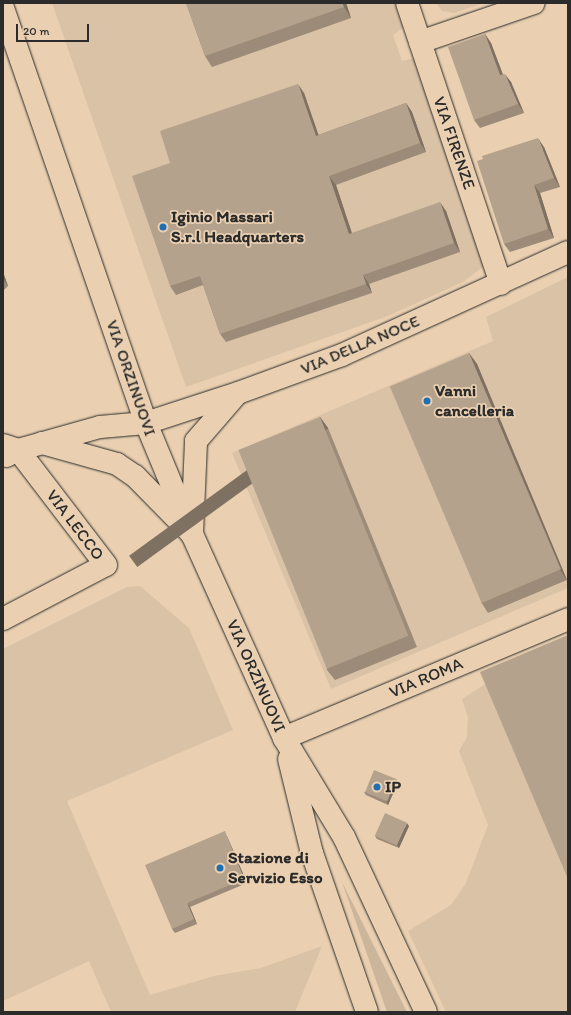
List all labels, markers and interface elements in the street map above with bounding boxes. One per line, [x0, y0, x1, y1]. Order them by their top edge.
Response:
scale bar [18, 16, 91, 42]
text: 20 m [23, 24, 50, 38]
street label: VIA FIRENZE [429, 94, 479, 192]
place label: Iginio Massari S.r.l Headquarters [171, 207, 304, 247]
marker: Iginio Massari S.r.l Headquarters [158, 222, 168, 232]
street label: VIA DELLA NOCE [297, 311, 423, 379]
street label: VIA ORZINUOVI [102, 319, 160, 437]
place label: Vanni cancelleria [435, 381, 514, 421]
marker: Vanni cancelleria [422, 396, 432, 406]
street label: VIA LECCO [42, 486, 108, 564]
street label: VIA ORZINUOVI [223, 618, 289, 734]
street label: VIA ROMA [386, 653, 466, 703]
place label: IP [385, 777, 401, 797]
marker: IP [372, 782, 382, 792]
place label: Stazione di Servizio Esso [228, 848, 323, 888]
marker: Stazione di Servizio Esso [215, 863, 225, 873]

